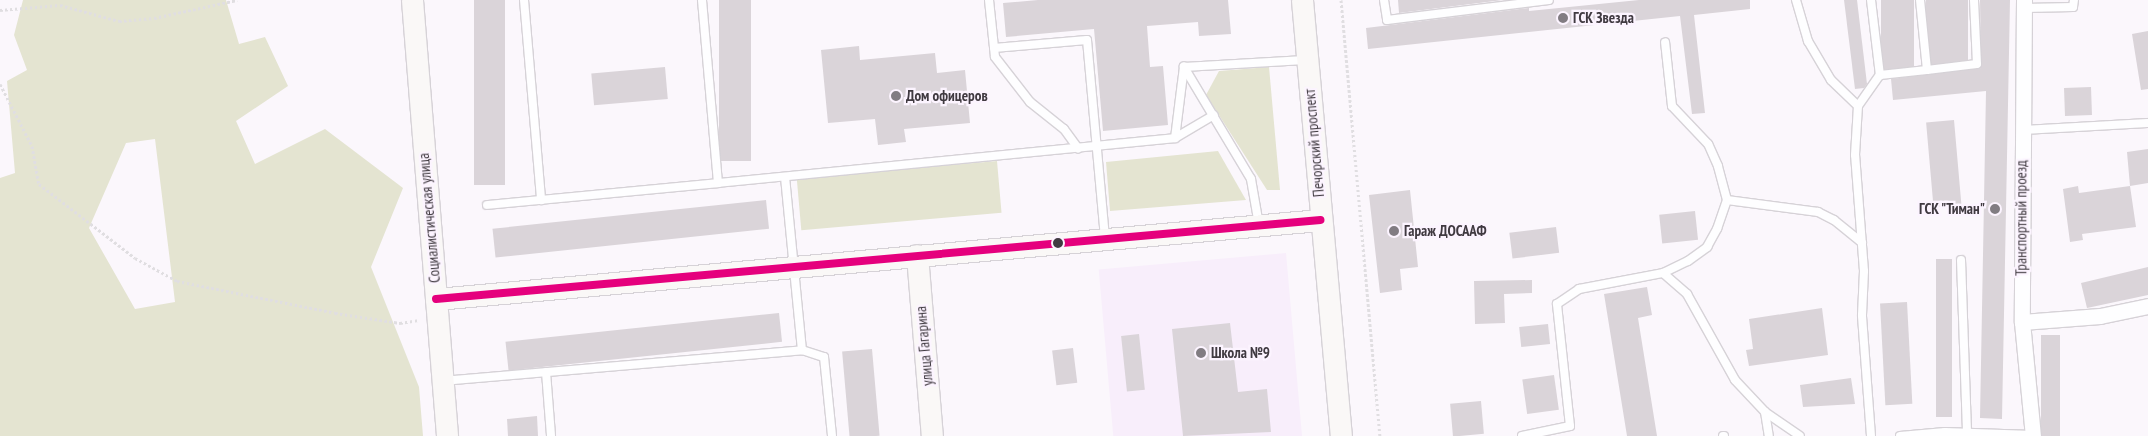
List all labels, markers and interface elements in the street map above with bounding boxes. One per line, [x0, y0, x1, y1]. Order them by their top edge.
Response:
place label: ГСК Звезда [1573, 9, 1634, 27]
marker: ГСК Звезда [1557, 12, 1569, 24]
place label: Дом офицеров [906, 87, 988, 105]
street label: Печорский проспект [1300, 88, 1328, 198]
marker: Дом офицеров [890, 90, 902, 102]
street label: Социалистическая улица [414, 152, 444, 284]
street label: Транспортный проезд [2012, 160, 2030, 276]
place label: ГСК "Тиман" [1918, 200, 1985, 218]
marker: ГСК "Тиман" [1989, 203, 2001, 215]
place label: Гараж ДОСААФ [1404, 222, 1487, 240]
marker: Гараж ДОСААФ [1388, 225, 1400, 237]
unlabelled marker [1053, 238, 1063, 248]
street label: улица Гагарина [912, 305, 936, 387]
place label: Школа №9 [1211, 344, 1270, 362]
marker: Школа №9 [1195, 347, 1207, 359]

